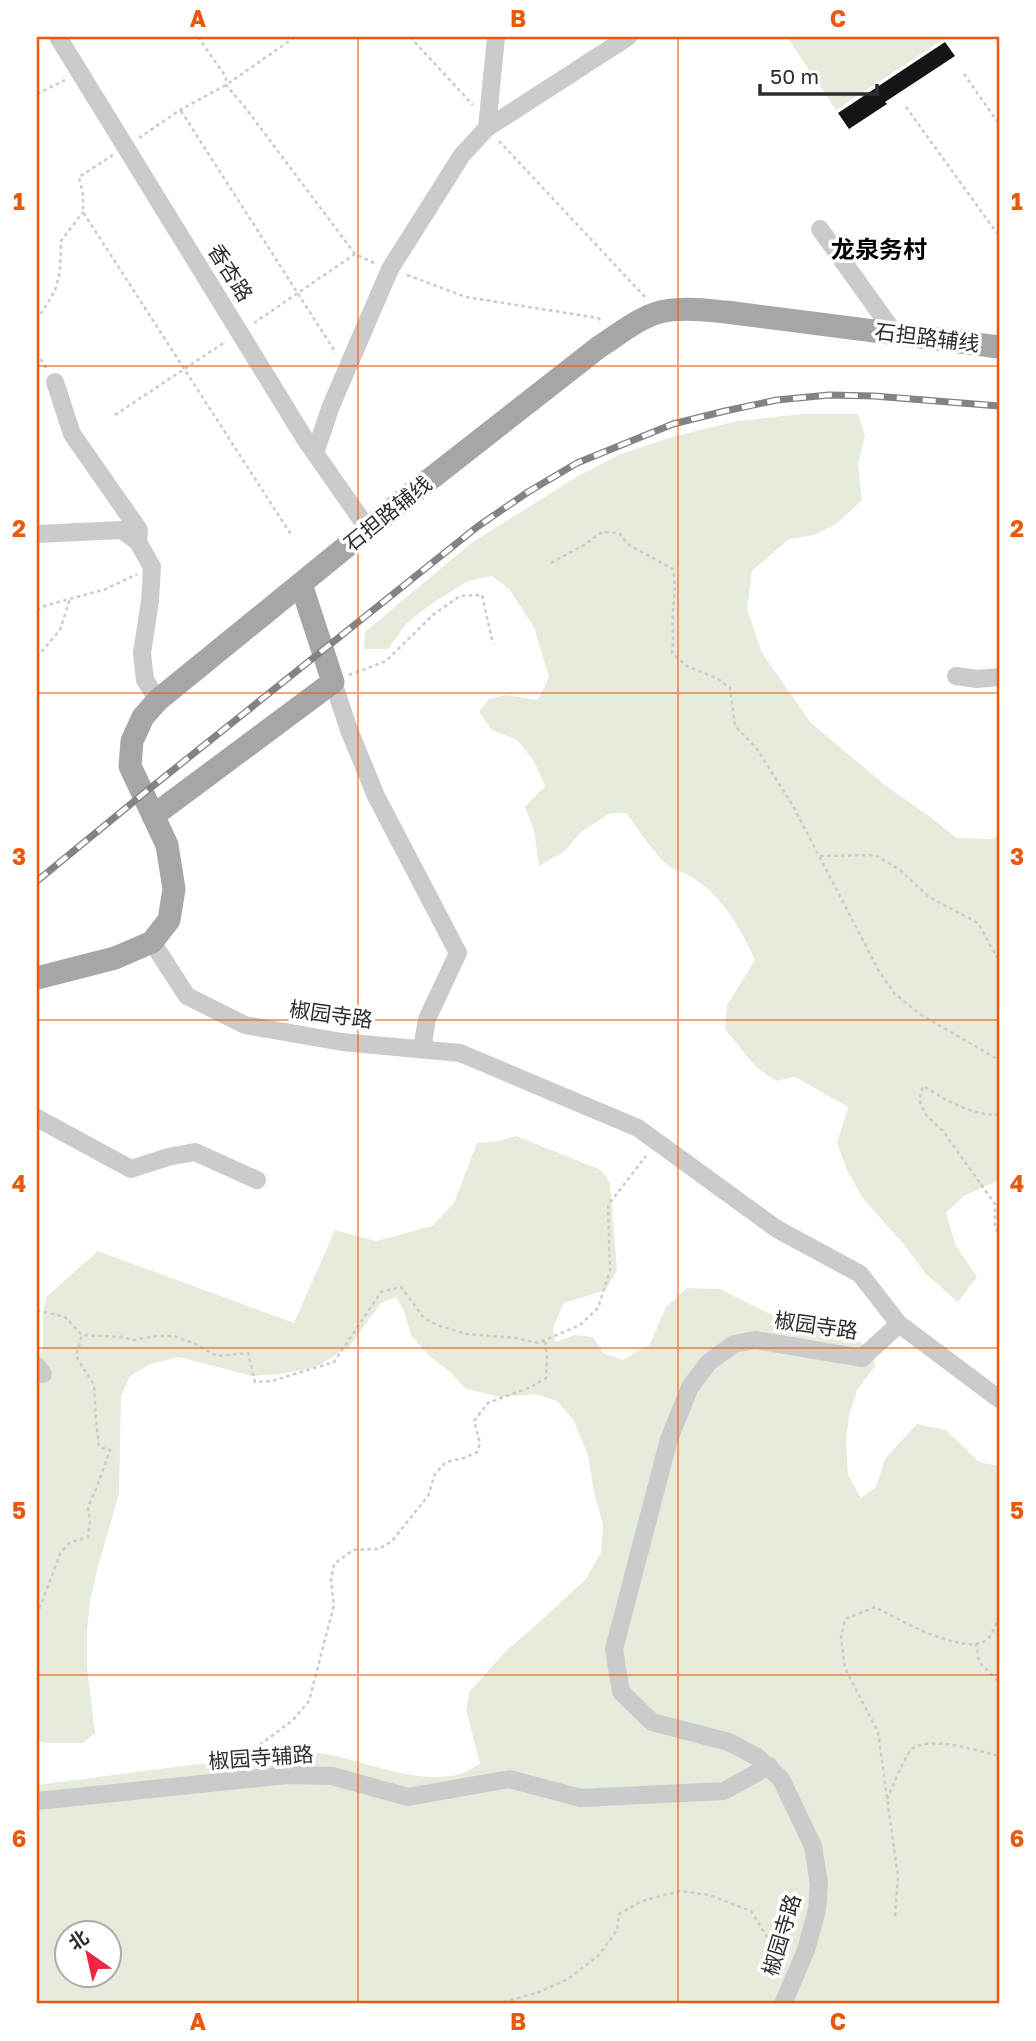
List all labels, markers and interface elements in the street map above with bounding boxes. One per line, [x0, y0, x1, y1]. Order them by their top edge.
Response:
text: A [190, 4, 207, 32]
text: B [510, 4, 526, 32]
text: C [830, 4, 846, 32]
scale bar [760, 52, 877, 96]
text: 50 m [770, 63, 819, 89]
text: 1 [13, 187, 25, 215]
text: 1 [1011, 187, 1023, 215]
district label: 龙泉务村 [831, 234, 927, 263]
street label: 香杏路 [203, 239, 259, 306]
street label: 石担路辅线 [873, 318, 981, 356]
street label: 石担路辅线 [338, 470, 436, 556]
text: 2 [12, 514, 26, 542]
text: 2 [1010, 514, 1024, 542]
text: 3 [12, 842, 26, 870]
text: 3 [1010, 842, 1024, 870]
street label: 椒园寺路 [288, 995, 375, 1033]
text: 4 [12, 1169, 26, 1197]
text: 4 [1010, 1169, 1024, 1197]
street label: 椒园寺路 [773, 1306, 860, 1344]
text: 5 [12, 1496, 26, 1524]
text: 5 [1010, 1496, 1024, 1524]
street label: 椒园寺辅路 [208, 1740, 314, 1774]
text: 6 [12, 1824, 26, 1852]
text: 6 [1010, 1824, 1024, 1852]
street label: 椒园寺路 [756, 1891, 806, 1979]
north arrow [52, 1918, 122, 1988]
text: 北 [64, 1925, 93, 1954]
text: A [190, 2007, 207, 2035]
text: B [510, 2007, 526, 2035]
text: C [830, 2007, 846, 2035]

